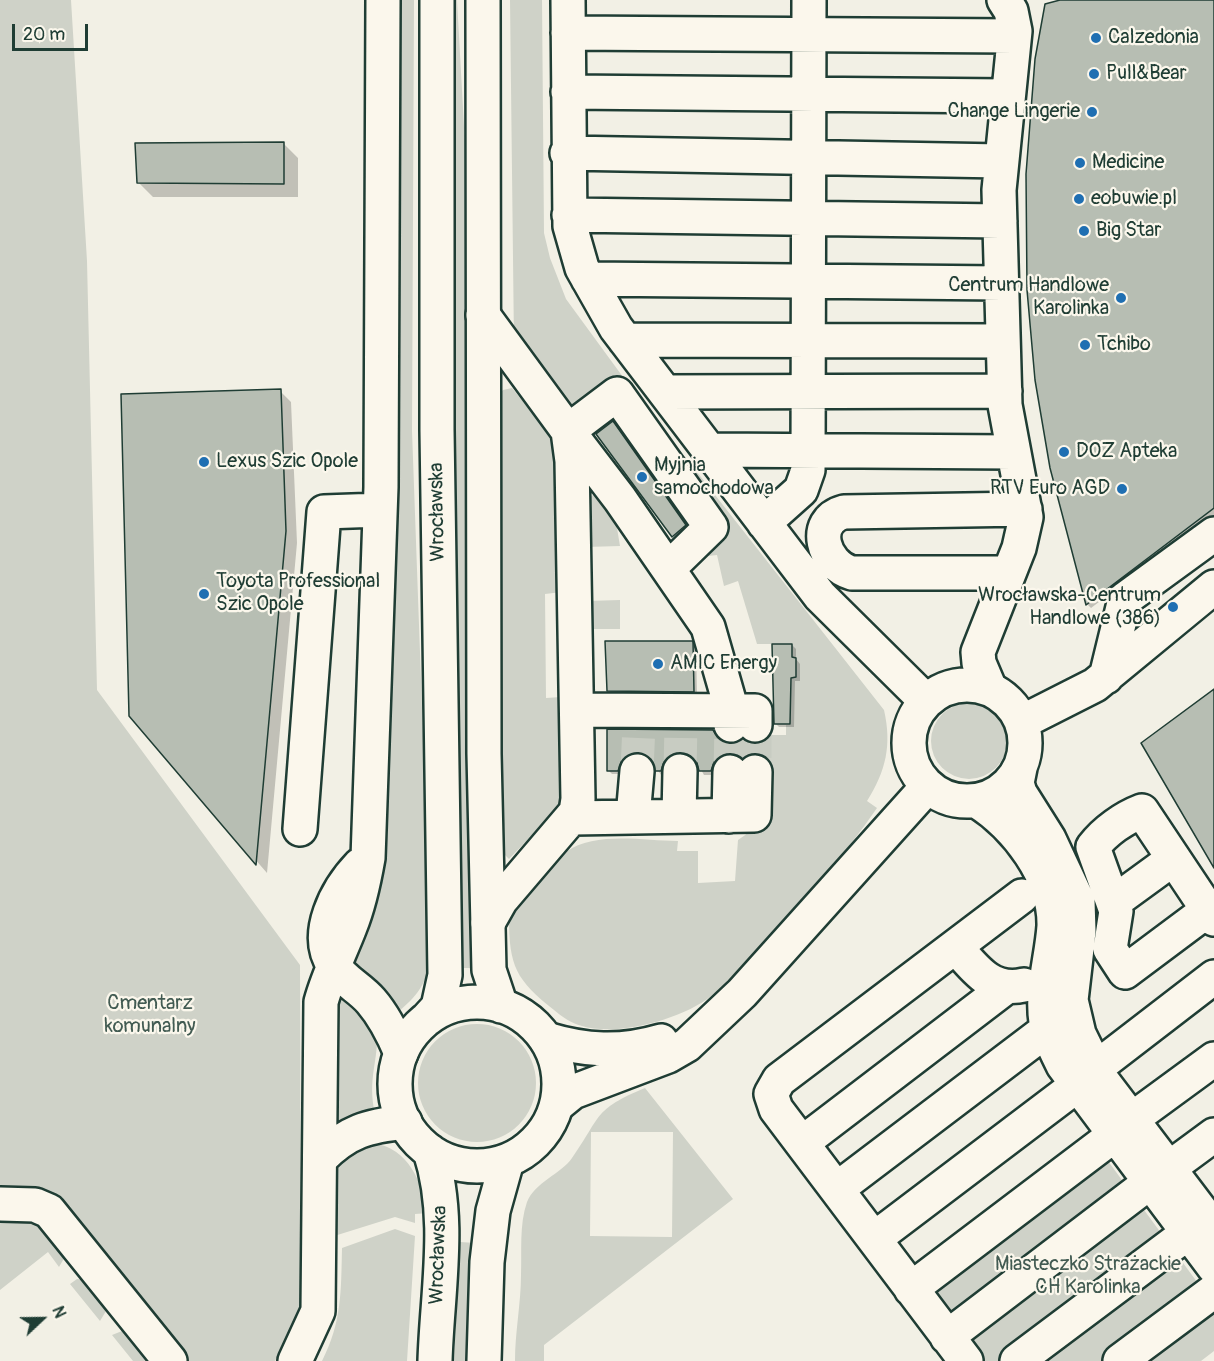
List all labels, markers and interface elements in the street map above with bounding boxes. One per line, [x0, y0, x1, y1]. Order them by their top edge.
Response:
scale bar [15, 12, 92, 50]
text: 20 m [23, 23, 65, 46]
place label: Calzedonia [1108, 26, 1199, 50]
marker: Calzedonia [1089, 31, 1103, 45]
place label: Pull&Bear [1106, 62, 1187, 86]
marker: Pull&Bear [1087, 67, 1101, 81]
place label: Change Lingerie [948, 100, 1080, 124]
marker: Change Lingerie [1085, 105, 1099, 119]
place label: Medicine [1092, 151, 1164, 175]
marker: Medicine [1073, 156, 1087, 170]
place label: eobuwie.pl [1091, 187, 1177, 211]
marker: eobuwie.pl [1072, 192, 1086, 206]
place label: Big Star [1096, 219, 1161, 243]
marker: Big Star [1077, 224, 1091, 238]
place label: Centrum Handlowe Karolinka [948, 274, 1109, 321]
marker: Centrum Handlowe Karolinka [1114, 291, 1128, 305]
place label: Tchibo [1097, 333, 1151, 357]
marker: Tchibo [1078, 338, 1092, 352]
place label: DOZ Apteka [1076, 440, 1177, 464]
marker: DOZ Apteka [1057, 445, 1071, 459]
place label: Lexus Szic Opole [216, 450, 358, 474]
place label: Myjnia samochodowa [654, 454, 774, 501]
marker: Lexus Szic Opole [197, 455, 211, 469]
street label: Wrocławska [425, 462, 451, 562]
marker: Myjnia samochodowa [635, 470, 649, 484]
place label: RTV Euro AGD [990, 477, 1110, 501]
marker: RTV Euro AGD [1115, 482, 1129, 496]
place label: Toyota Professional Szic Opole [216, 570, 380, 617]
place label: Wrocławska-Centrum Handlowe (386) [978, 584, 1161, 631]
marker: Toyota Professional Szic Opole [197, 587, 211, 601]
marker: Wrocławska-Centrum Handlowe (386) [1166, 600, 1180, 614]
place label: AMIC Energy [670, 652, 777, 676]
marker: AMIC Energy [651, 657, 665, 671]
park label: Cmentarz komunalny [104, 992, 196, 1039]
street label: Wrocławska [425, 1205, 453, 1305]
park label: Miasteczko Strażackie CH Karolinka [995, 1253, 1181, 1300]
north arrow [12, 1289, 72, 1349]
text: N [47, 1303, 70, 1321]

